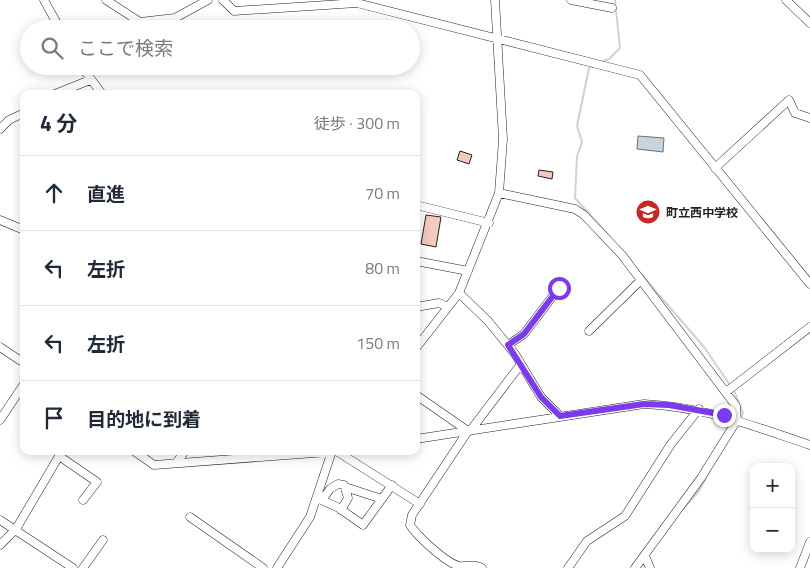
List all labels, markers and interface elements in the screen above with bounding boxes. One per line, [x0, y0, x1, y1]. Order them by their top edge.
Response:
search box [20, 20, 420, 75]
text: ここで検索 [78, 33, 173, 62]
icon: search [38, 34, 66, 62]
text: 4 分 [40, 107, 77, 139]
text: 徒歩 · 300 m [314, 111, 400, 135]
icon: ahead [40, 179, 68, 207]
text: 直進 [87, 179, 125, 208]
text: 70 m [365, 181, 400, 205]
school or university icon: 町立西中学校 [635, 199, 661, 225]
place label: 町立西中学校 [666, 203, 738, 222]
icon: left [40, 254, 68, 282]
text: 左折 [87, 254, 125, 283]
text: 80 m [365, 256, 400, 280]
route start [548, 277, 571, 300]
icon: left [40, 329, 68, 357]
text: 左折 [87, 329, 125, 358]
text: 150 m [356, 331, 400, 355]
icon: arrive [40, 404, 68, 432]
text: 目的地に到着 [87, 404, 201, 433]
route end [713, 404, 736, 427]
map controls [750, 463, 795, 553]
button: + [750, 463, 795, 508]
button: − [750, 508, 795, 553]

